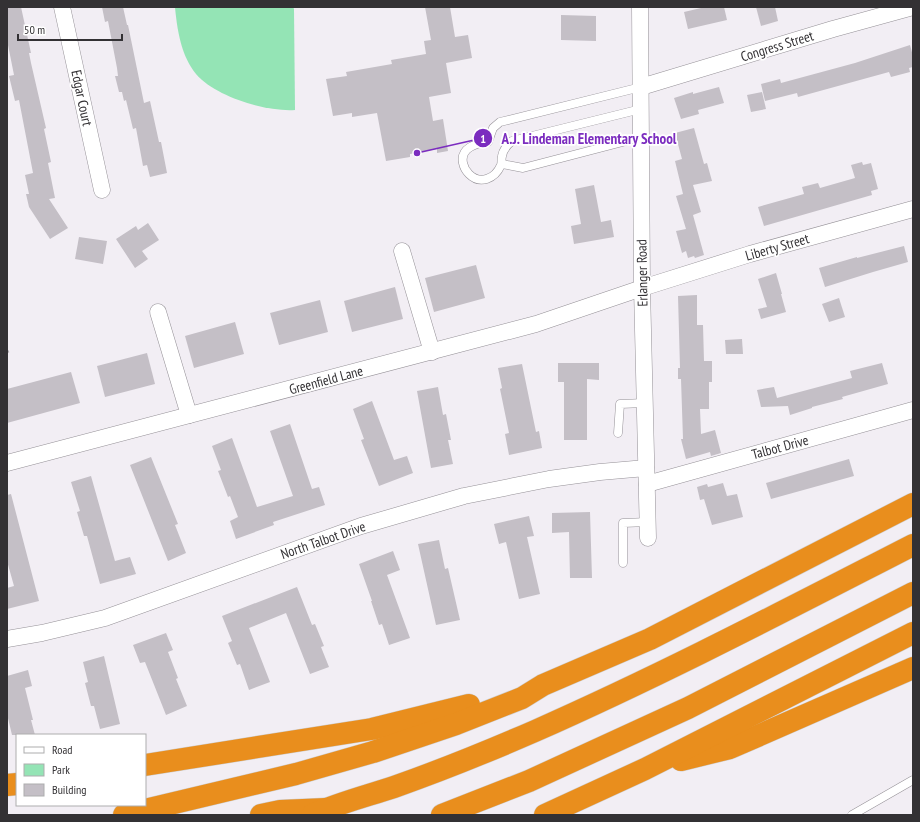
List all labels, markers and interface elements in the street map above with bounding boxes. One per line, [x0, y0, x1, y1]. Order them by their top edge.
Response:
scale bar [18, 16, 122, 42]
text: 50 m [24, 22, 45, 37]
street label: Congress Street [738, 26, 816, 66]
street label: Edgar Court [67, 68, 97, 128]
callout: A.J. Lindeman Elementary School [473, 125, 685, 152]
text: A.J. Lindeman Elementary School [501, 129, 677, 148]
text: 1 [480, 131, 486, 146]
street label: Liberty Street [743, 229, 811, 265]
street label: Erlanger Road [632, 239, 652, 307]
street label: Greenfield Lane [287, 361, 365, 398]
street label: Talbot Drive [750, 431, 811, 463]
street label: North Talbot Drive [278, 517, 368, 563]
legend [16, 734, 146, 806]
text: Road [52, 742, 72, 757]
text: Park [52, 762, 70, 777]
text: Building [52, 782, 87, 797]

